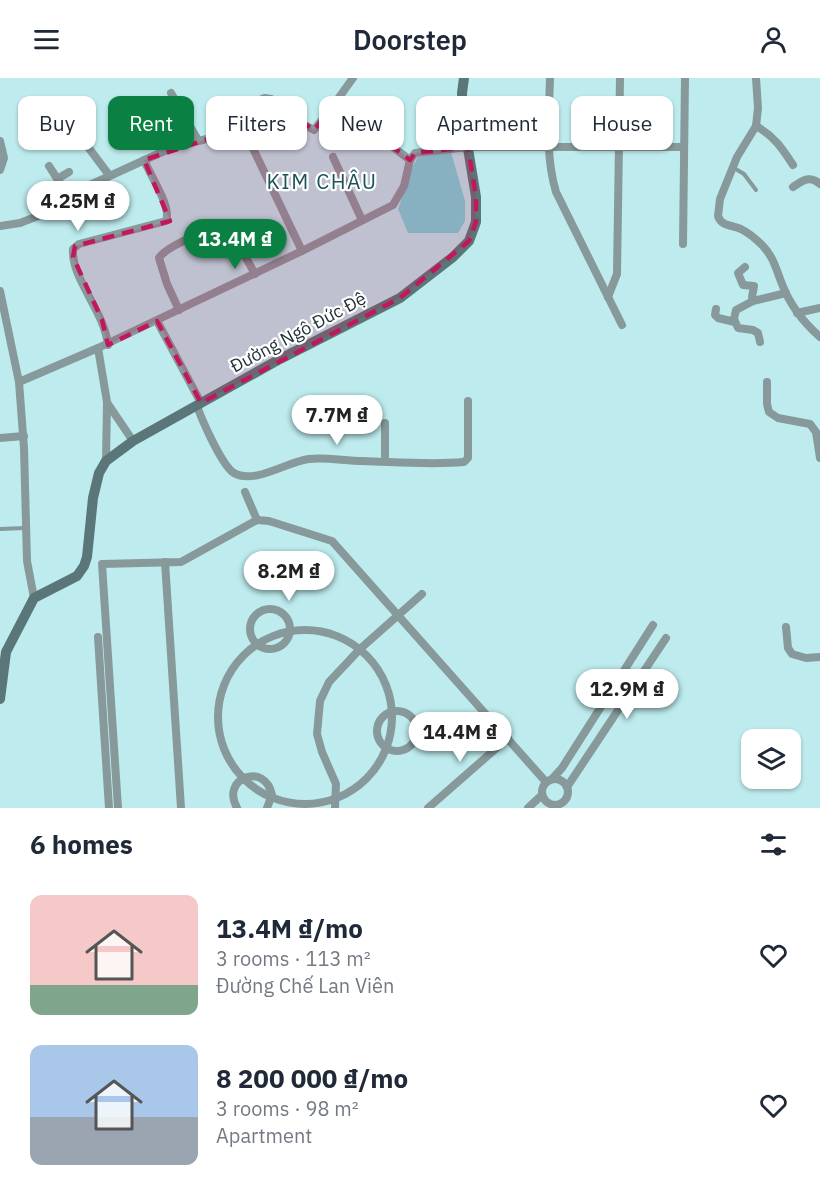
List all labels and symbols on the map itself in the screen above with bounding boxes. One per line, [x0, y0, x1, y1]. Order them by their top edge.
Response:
district label: KIM CHÂU [266, 167, 378, 195]
pin: 4.25M ₫ [23, 181, 133, 232]
pin: 13.4M ₫ [180, 219, 290, 270]
street label: Đường Ngô Đức Đệ [226, 286, 370, 377]
pin: 7.7M ₫ [288, 395, 386, 446]
pin: 8.2M ₫ [240, 551, 338, 602]
pin: 12.9M ₫ [572, 669, 682, 720]
pin: 14.4M ₫ [405, 712, 515, 763]

